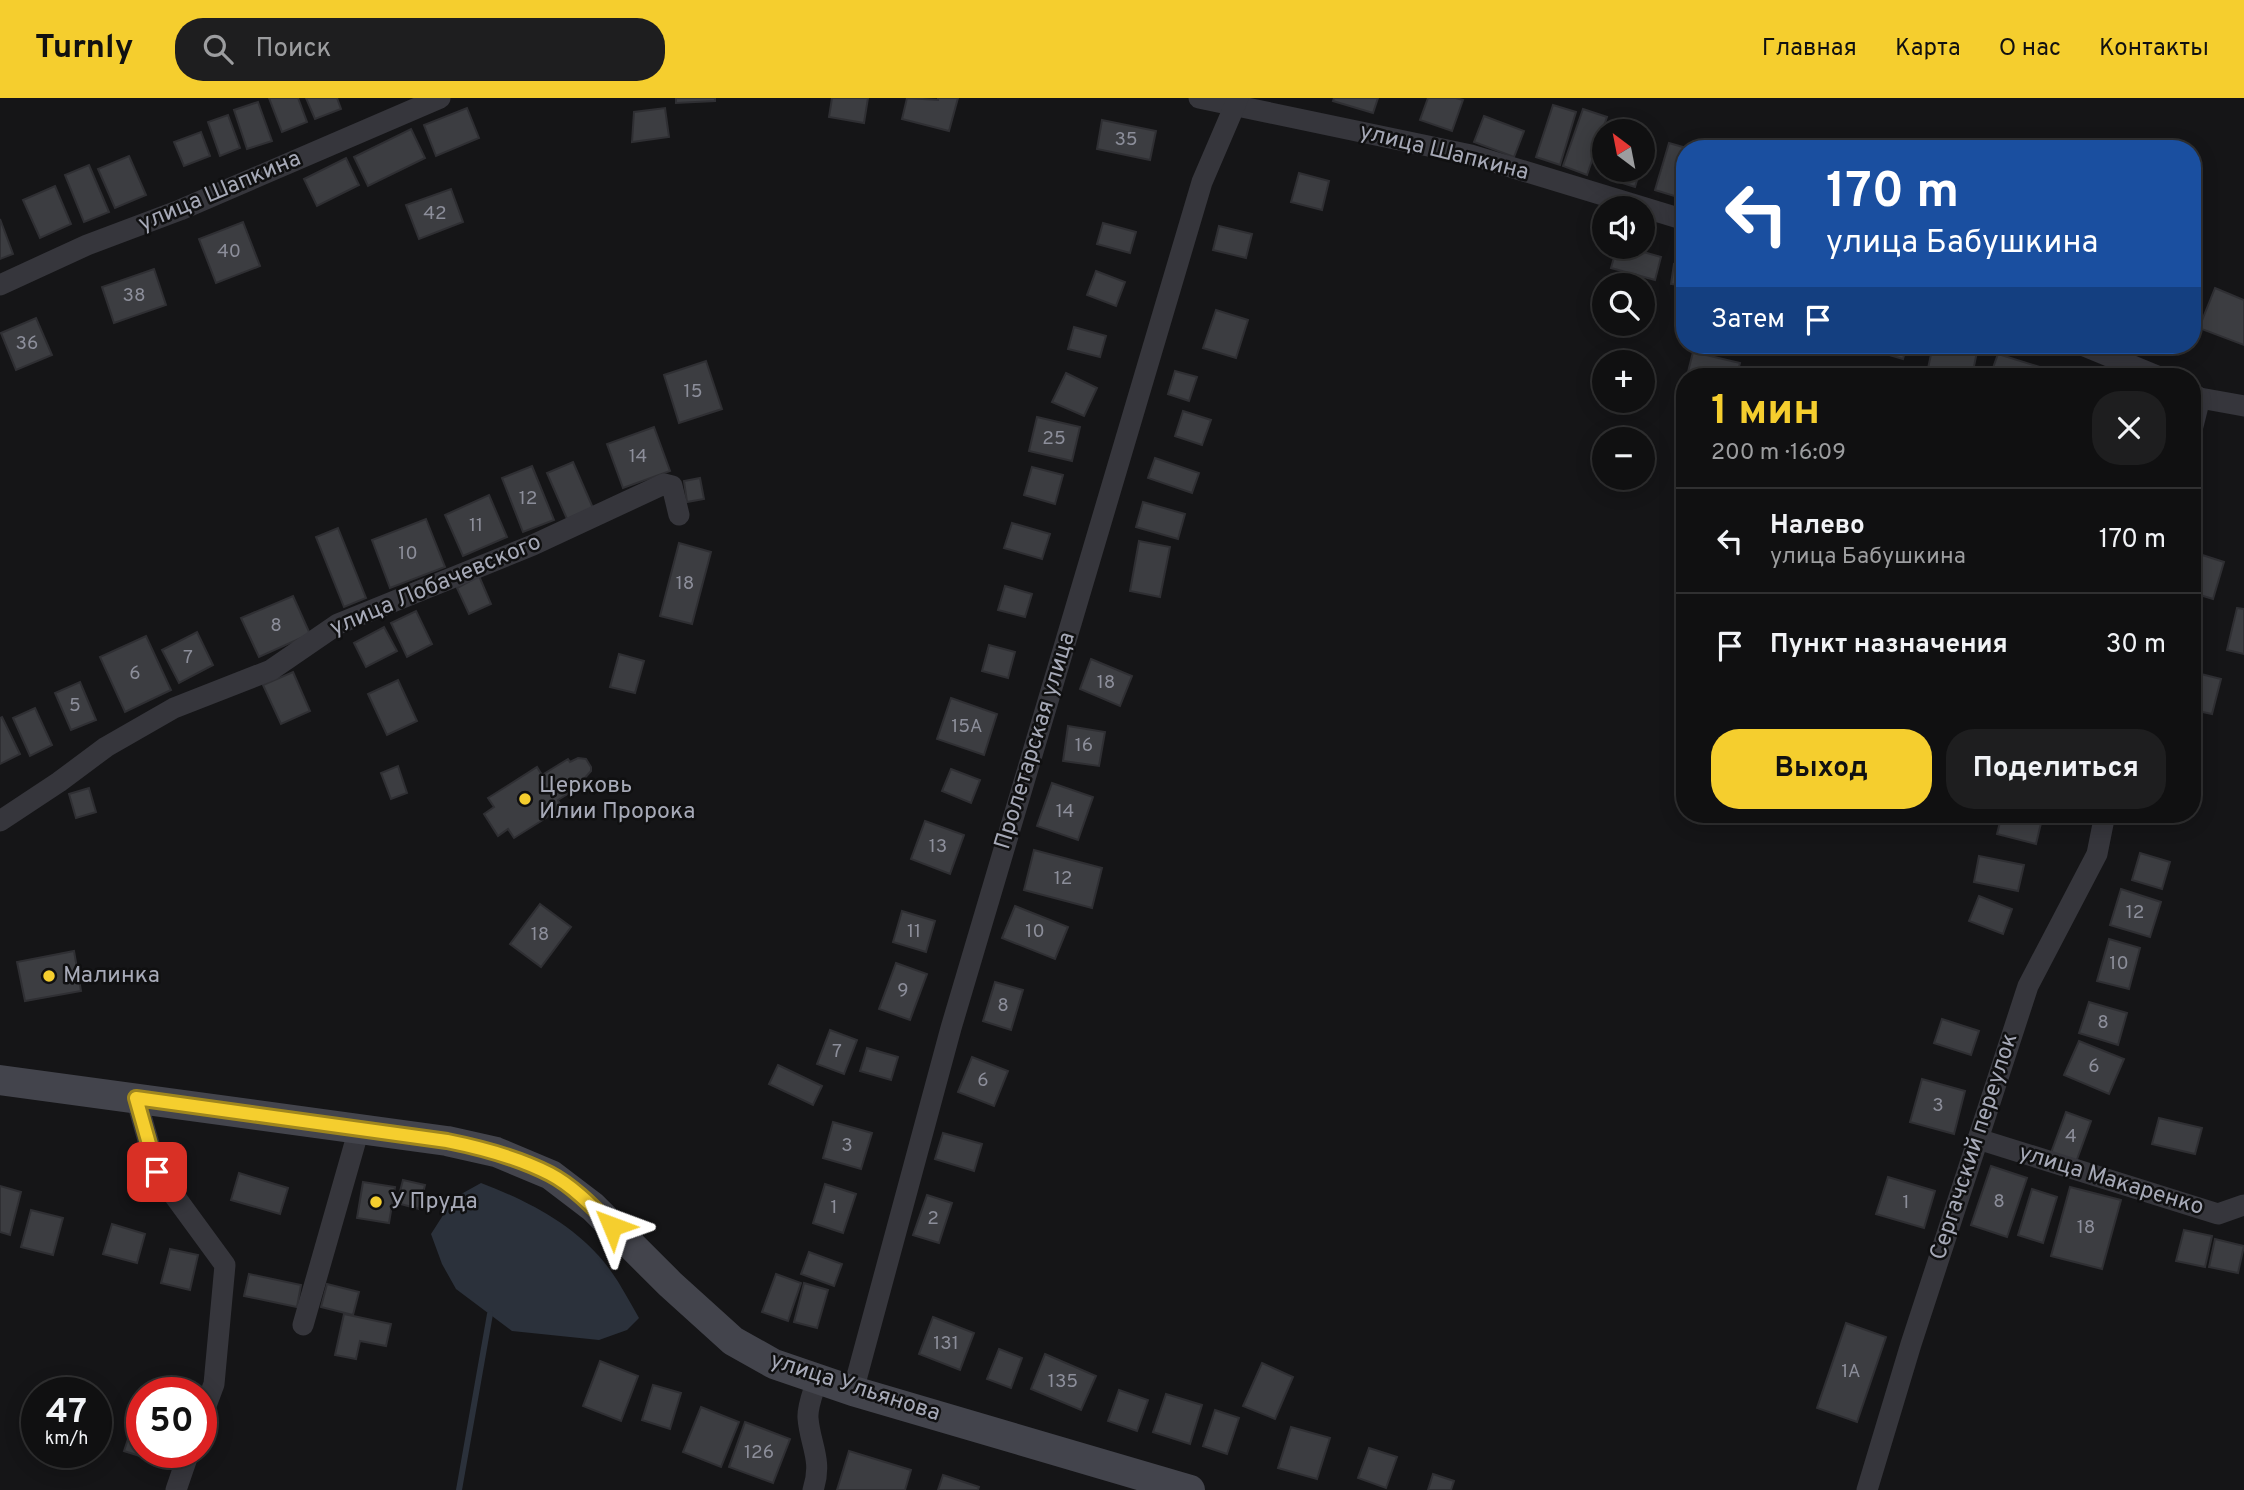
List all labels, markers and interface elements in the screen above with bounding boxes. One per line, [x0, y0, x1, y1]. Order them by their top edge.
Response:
search box [175, 18, 665, 81]
text: Turnly [35, 28, 133, 70]
icon: search [199, 30, 237, 68]
text: Поиск [255, 33, 331, 66]
text: Главная [1762, 34, 1857, 64]
text: Карта [1895, 34, 1961, 64]
text: О нас [1999, 34, 2061, 64]
text: Контакты [2099, 34, 2209, 64]
street label: улица Шапкина [1356, 118, 1532, 188]
north arrow [1592, 119, 1656, 182]
map controls [1592, 119, 1655, 490]
house number: 35 [1114, 128, 1138, 152]
street label: улица Шапкина [134, 145, 306, 239]
text: 170 m [1826, 163, 1959, 225]
icon: left [1711, 168, 1802, 259]
button: sound [1592, 196, 1655, 259]
house number: 42 [423, 202, 447, 226]
text: улица Бабушкина [1826, 224, 2098, 264]
house number: 40 [217, 240, 241, 264]
button: search [1592, 273, 1655, 336]
house number: 38 [122, 284, 146, 308]
icon: arrive [1799, 301, 1837, 339]
text: Затем [1711, 304, 1785, 337]
house number: 36 [16, 332, 38, 356]
button: + [1592, 350, 1655, 413]
house number: 15 [684, 380, 702, 404]
text: 1 мин [1711, 386, 1820, 439]
button: close [2092, 391, 2166, 465]
house number: 25 [1042, 427, 1066, 451]
button: − [1592, 427, 1655, 490]
text: 200 m · 16:09 [1711, 439, 1846, 468]
house number: 14 [629, 445, 647, 469]
house number: 12 [519, 487, 537, 511]
text: Налево [1770, 510, 1865, 543]
house number: 11 [469, 514, 483, 538]
icon: left [1711, 522, 1749, 560]
text: 170 m [2099, 524, 2166, 557]
street label: улица Лобачевского [326, 528, 546, 644]
house number: 10 [398, 542, 418, 566]
text: улица Бабушкина [1770, 543, 1966, 572]
house number: 18 [676, 572, 694, 596]
house number: 8 [270, 614, 282, 638]
icon: arrive [1711, 627, 1749, 665]
street label: Пролетарская улица [989, 629, 1083, 853]
text: Пункт назначения [1770, 629, 2008, 662]
text: 30 m [2106, 629, 2166, 662]
house number: 7 [183, 646, 193, 670]
house number: 6 [129, 662, 141, 686]
house number: 18 [1097, 671, 1115, 695]
house number: 5 [69, 694, 81, 718]
house number: 15А [951, 715, 983, 739]
button: Выход [1711, 729, 1932, 809]
button: Поделиться [1946, 729, 2166, 809]
house number: 16 [1075, 734, 1093, 758]
place label: Церковь Илии Пророка [539, 772, 695, 827]
marker: Церковь Илии Пророка [517, 791, 533, 807]
house number: 14 [1056, 800, 1074, 824]
house number: 13 [929, 835, 947, 859]
house number: 12 [1054, 867, 1072, 891]
house number: 12 [2126, 901, 2144, 925]
house number: 11 [907, 920, 921, 944]
house number: 10 [1025, 920, 1045, 944]
house number: 18 [531, 923, 549, 947]
house number: 10 [2109, 952, 2129, 976]
place label: Малинка [63, 962, 160, 991]
marker: Малинка [41, 968, 57, 984]
house number: 9 [897, 979, 909, 1003]
house number: 8 [997, 994, 1009, 1018]
house number: 8 [2097, 1011, 2109, 1035]
street label: Сергачский переулок [1925, 1030, 2025, 1264]
house number: 7 [832, 1040, 842, 1064]
house number: 6 [2088, 1055, 2100, 1079]
house number: 6 [977, 1069, 989, 1093]
house number: 3 [1932, 1094, 1944, 1118]
house number: 4 [2065, 1125, 2077, 1149]
house number: 3 [841, 1134, 853, 1158]
street label: улица Макаренко [2015, 1139, 2207, 1223]
pin [127, 1142, 187, 1202]
icon: arrive [138, 1153, 176, 1191]
place label: У Пруда [390, 1188, 478, 1217]
position arrow [575, 1189, 649, 1263]
house number: 8 [1993, 1190, 2005, 1214]
house number: 1 [1902, 1191, 1910, 1215]
marker: У Пруда [368, 1194, 384, 1210]
house number: 1 [830, 1196, 838, 1220]
house number: 2 [927, 1207, 939, 1231]
house number: 18 [2077, 1216, 2095, 1240]
house number: 131 [933, 1332, 959, 1356]
street label: улица Ульянова [766, 1347, 944, 1429]
house number: 1А [1841, 1360, 1861, 1384]
house number: 135 [1048, 1370, 1078, 1394]
speed limit sign: 50 [126, 1377, 217, 1468]
text: 47 [46, 1391, 87, 1435]
text: km/h [45, 1428, 88, 1451]
house number: 126 [744, 1441, 774, 1465]

